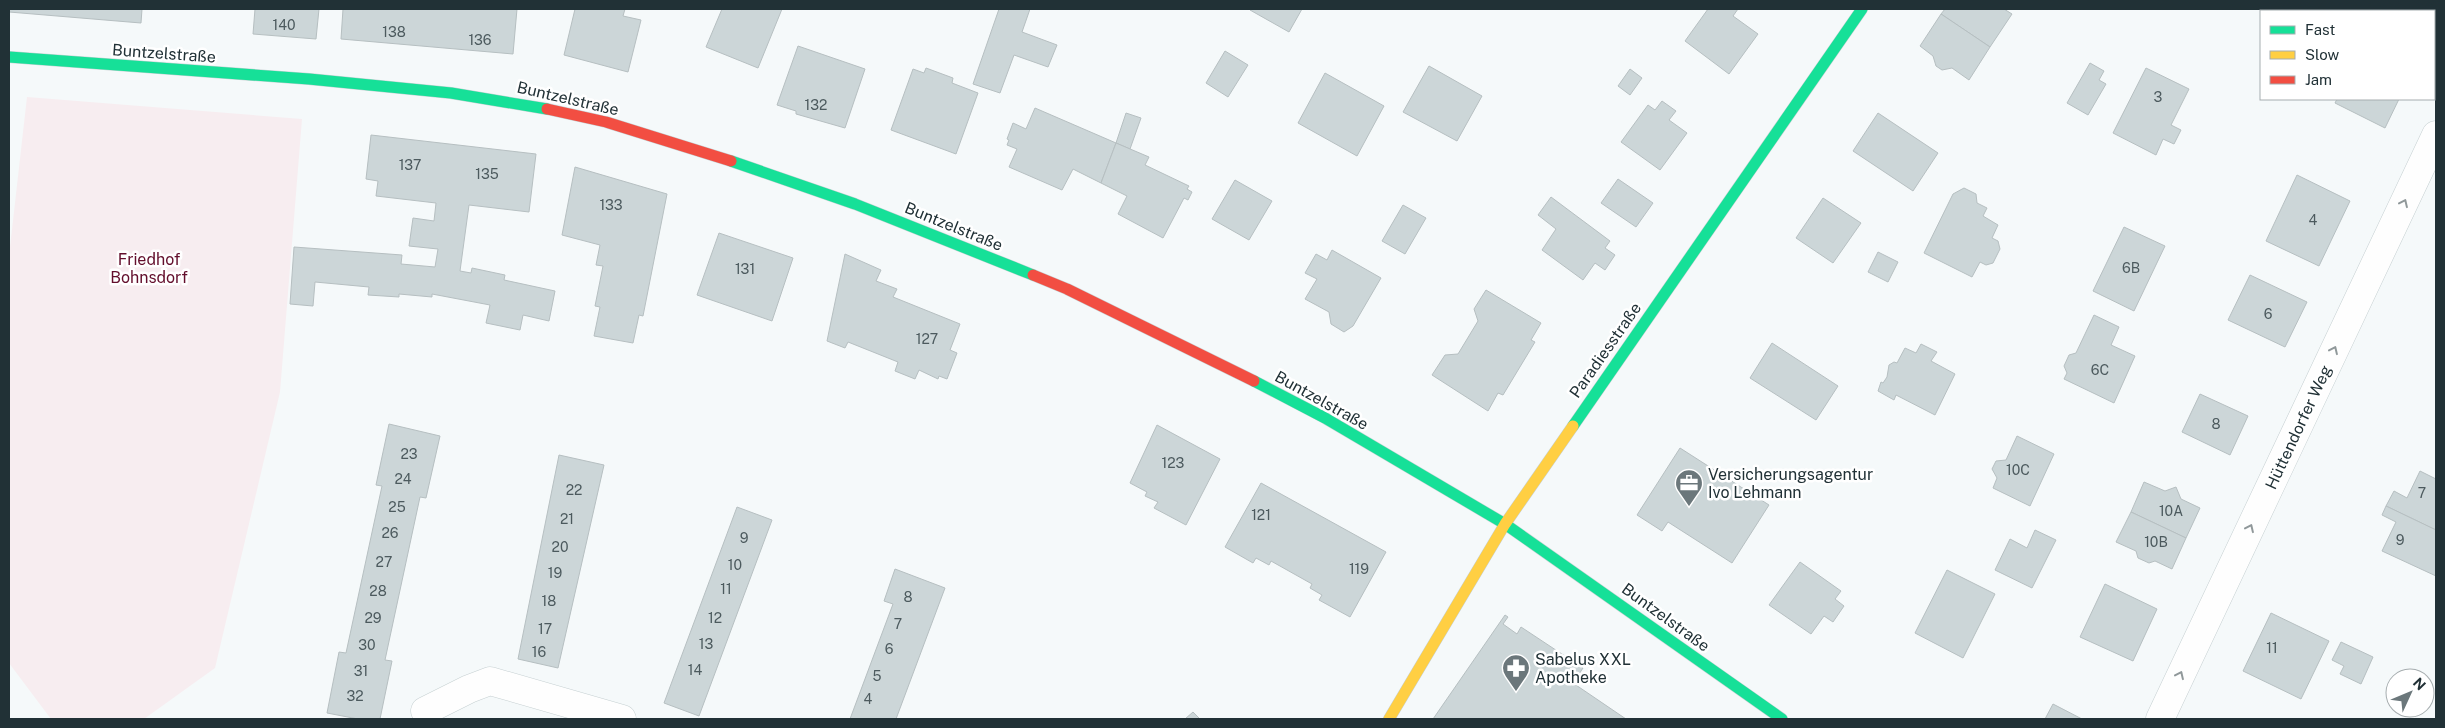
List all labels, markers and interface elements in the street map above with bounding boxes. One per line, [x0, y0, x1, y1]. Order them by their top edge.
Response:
legend [2260, 10, 2435, 100]
house number: 140 [272, 17, 296, 33]
text: Fast [2305, 21, 2335, 38]
house number: 138 [382, 24, 406, 40]
house number: 136 [468, 32, 492, 48]
street label: Buntzelstraße [111, 40, 216, 67]
text: Slow [2305, 46, 2340, 63]
text: Jam [2305, 71, 2332, 88]
street label: Buntzelstraße [515, 78, 621, 119]
house number: 3 [2154, 89, 2163, 105]
house number: 132 [805, 97, 827, 113]
house number: 137 [399, 157, 421, 173]
house number: 135 [475, 166, 499, 182]
house number: 133 [599, 197, 623, 213]
street label: Buntzelstraße [902, 198, 1006, 255]
one-way arrow [2398, 199, 2408, 208]
house number: 4 [2309, 212, 2318, 228]
park label: Friedhof Bohnsdorf [110, 250, 188, 287]
house number: 6B [2122, 260, 2140, 276]
house number: 131 [735, 261, 755, 277]
street label: Paradiesstraße [1566, 299, 1645, 402]
house number: 6 [2264, 306, 2273, 322]
house number: 127 [916, 331, 938, 347]
one-way arrow [2328, 346, 2339, 355]
house number: 6C [2091, 362, 2109, 378]
street label: Hüttendorfer Weg [2261, 362, 2336, 492]
street label: Buntzelstraße [1272, 367, 1372, 434]
house number: 8 [2211, 416, 2221, 432]
house number: 23 [400, 446, 418, 462]
house number: 123 [1162, 455, 1185, 471]
house number: 10C [2006, 462, 2030, 478]
place label: Versicherungsagentur Ivo Lehmann [1708, 465, 1873, 502]
office icon: Versicherungsagentur Ivo Lehmann [1674, 468, 1704, 507]
house number: 24 [394, 471, 412, 487]
house number: 22 [566, 482, 582, 498]
house number: 7 [2418, 485, 2426, 501]
house number: 25 [388, 499, 406, 515]
house number: 10A [2159, 503, 2183, 519]
house number: 121 [1251, 507, 1271, 523]
house number: 21 [560, 511, 574, 527]
one-way arrow [2244, 524, 2254, 533]
house number: 26 [381, 525, 399, 541]
house number: 9 [740, 530, 749, 546]
house number: 9 [2396, 532, 2405, 548]
house number: 10B [2144, 534, 2168, 550]
house number: 20 [552, 539, 568, 555]
house number: 27 [376, 554, 392, 570]
house number: 10 [728, 557, 742, 573]
house number: 119 [1349, 561, 1369, 577]
house number: 19 [548, 565, 562, 581]
street label: Buntzelstraße [1618, 579, 1713, 656]
house number: 11 [720, 581, 732, 597]
house number: 28 [369, 583, 387, 599]
house number: 8 [903, 589, 913, 605]
house number: 18 [542, 593, 556, 609]
house number: 29 [364, 610, 382, 626]
house number: 12 [708, 610, 722, 626]
house number: 7 [894, 616, 902, 632]
house number: 17 [538, 621, 552, 637]
house number: 13 [699, 636, 713, 652]
house number: 30 [358, 637, 376, 653]
house number: 11 [2266, 640, 2278, 656]
house number: 6 [885, 641, 894, 657]
house number: 16 [532, 644, 546, 660]
place label: Sabelus XXL Apotheke [1535, 650, 1631, 687]
pharmacy icon: Sabelus XXL Apotheke [1501, 653, 1531, 692]
house number: 14 [688, 662, 702, 678]
house number: 31 [354, 663, 368, 679]
house number: 5 [873, 668, 882, 684]
north arrow [2385, 668, 2435, 718]
one-way arrow [2174, 671, 2185, 680]
text: N [2410, 674, 2429, 693]
house number: 32 [346, 688, 364, 704]
house number: 4 [864, 691, 873, 707]

